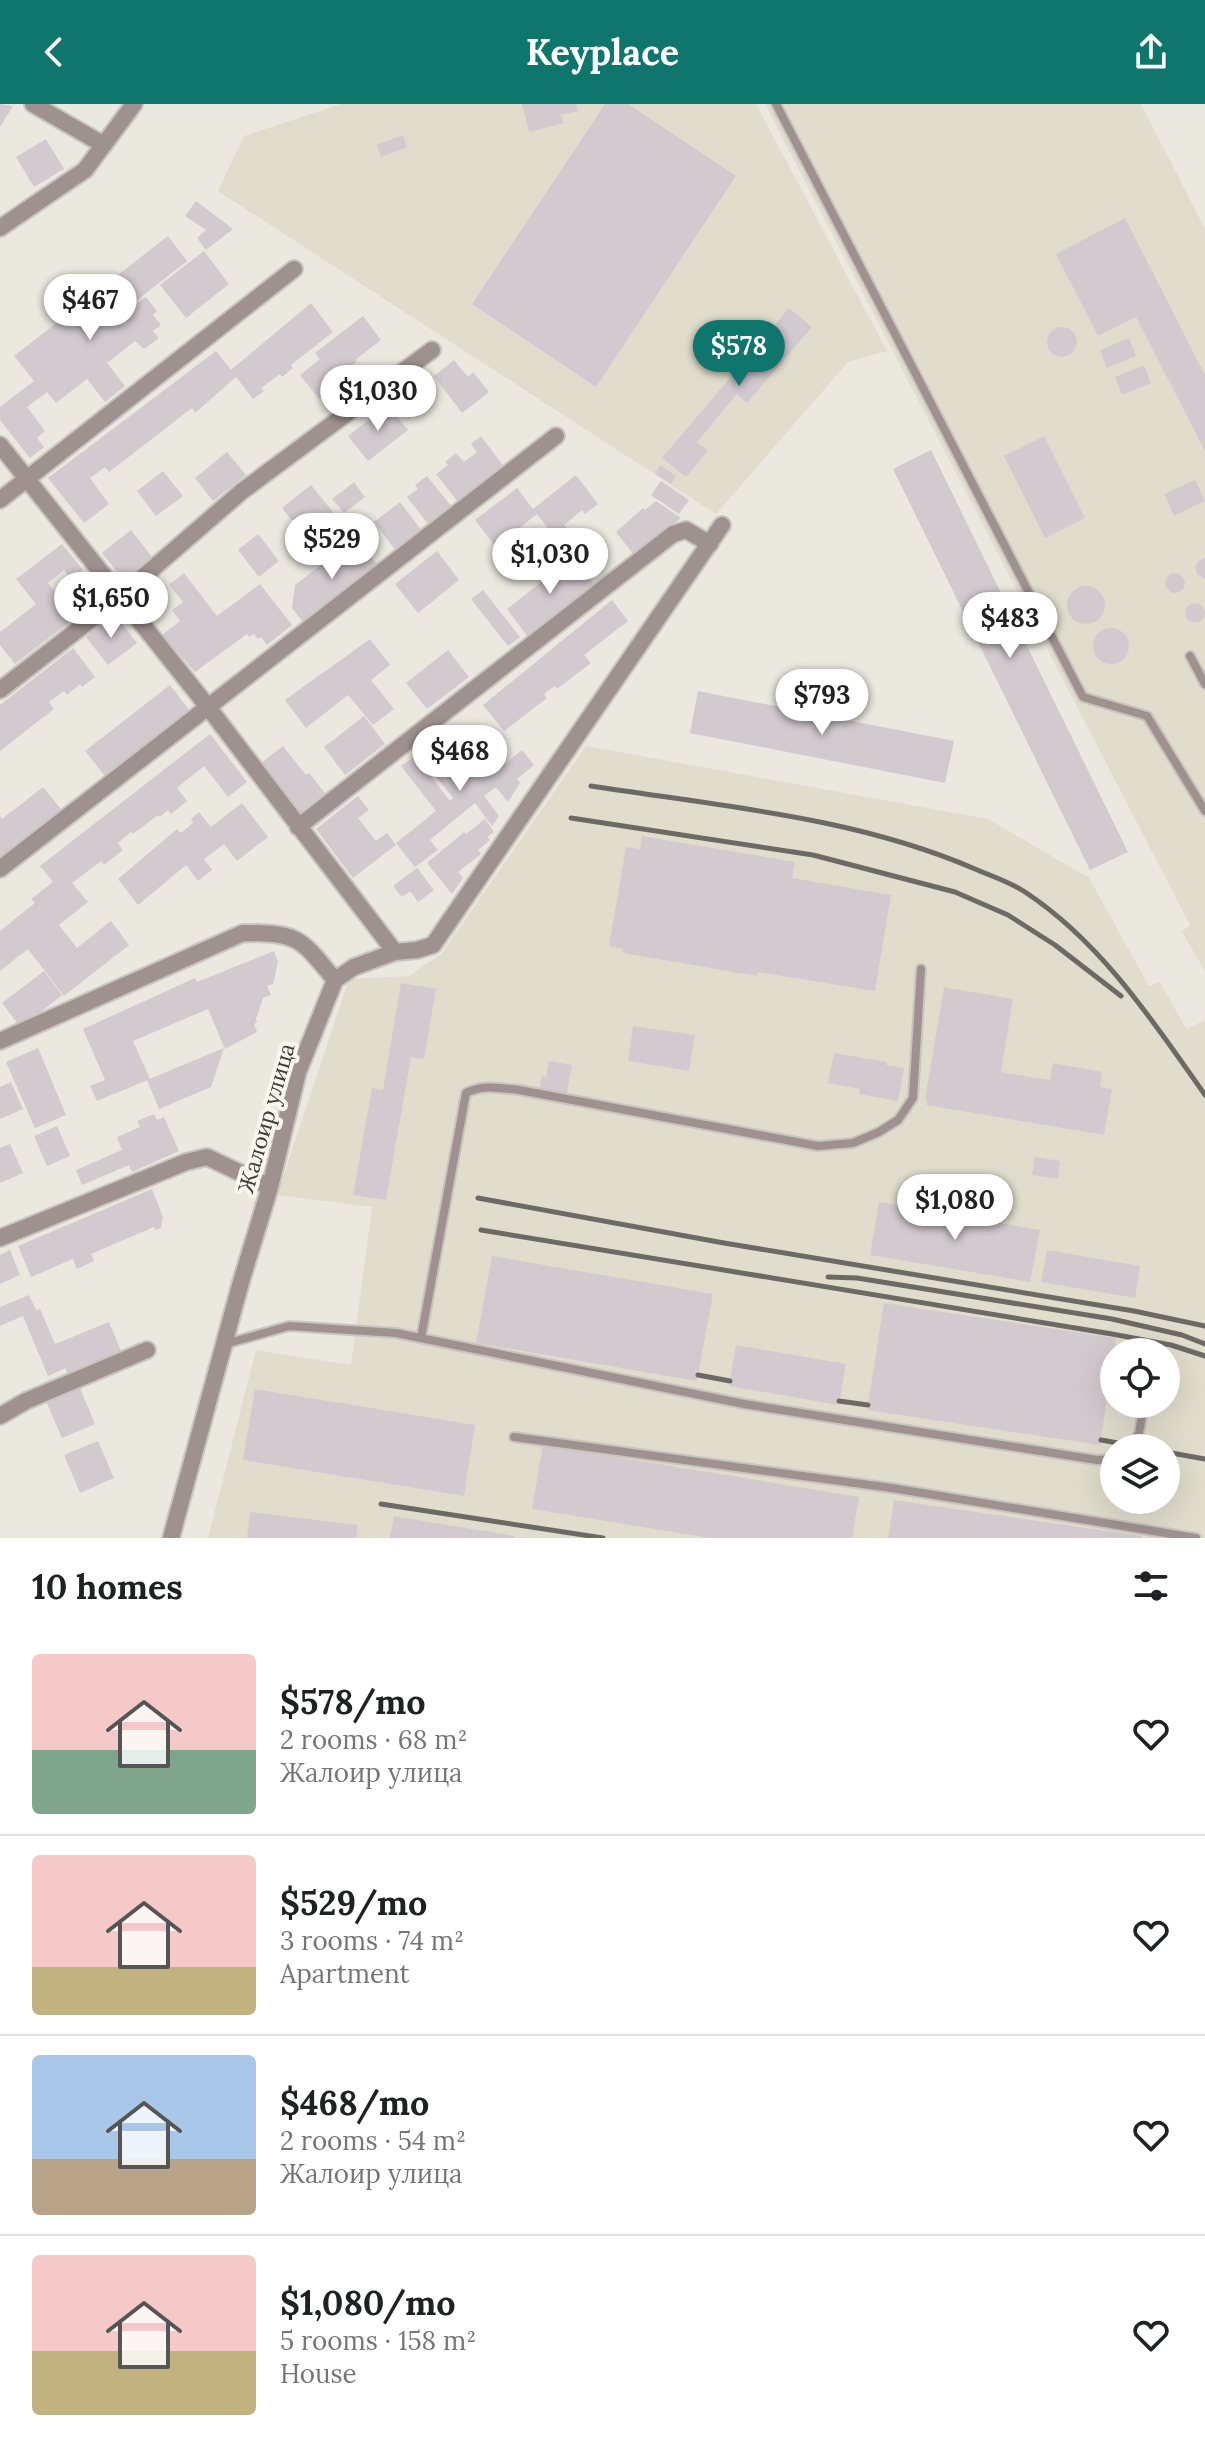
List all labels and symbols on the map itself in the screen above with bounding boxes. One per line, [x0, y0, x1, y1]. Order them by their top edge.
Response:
pin: $467 [43, 274, 137, 342]
pin: $578 [692, 320, 786, 388]
pin: $1,030 [313, 365, 443, 433]
pin: $529 [285, 513, 379, 581]
pin: $1,030 [485, 528, 615, 596]
pin: $1,650 [46, 572, 176, 640]
pin: $483 [963, 592, 1057, 660]
pin: $793 [775, 669, 869, 737]
pin: $468 [413, 725, 507, 793]
street label: Жалоир улица [231, 1040, 301, 1196]
pin: $1,080 [890, 1174, 1020, 1242]

